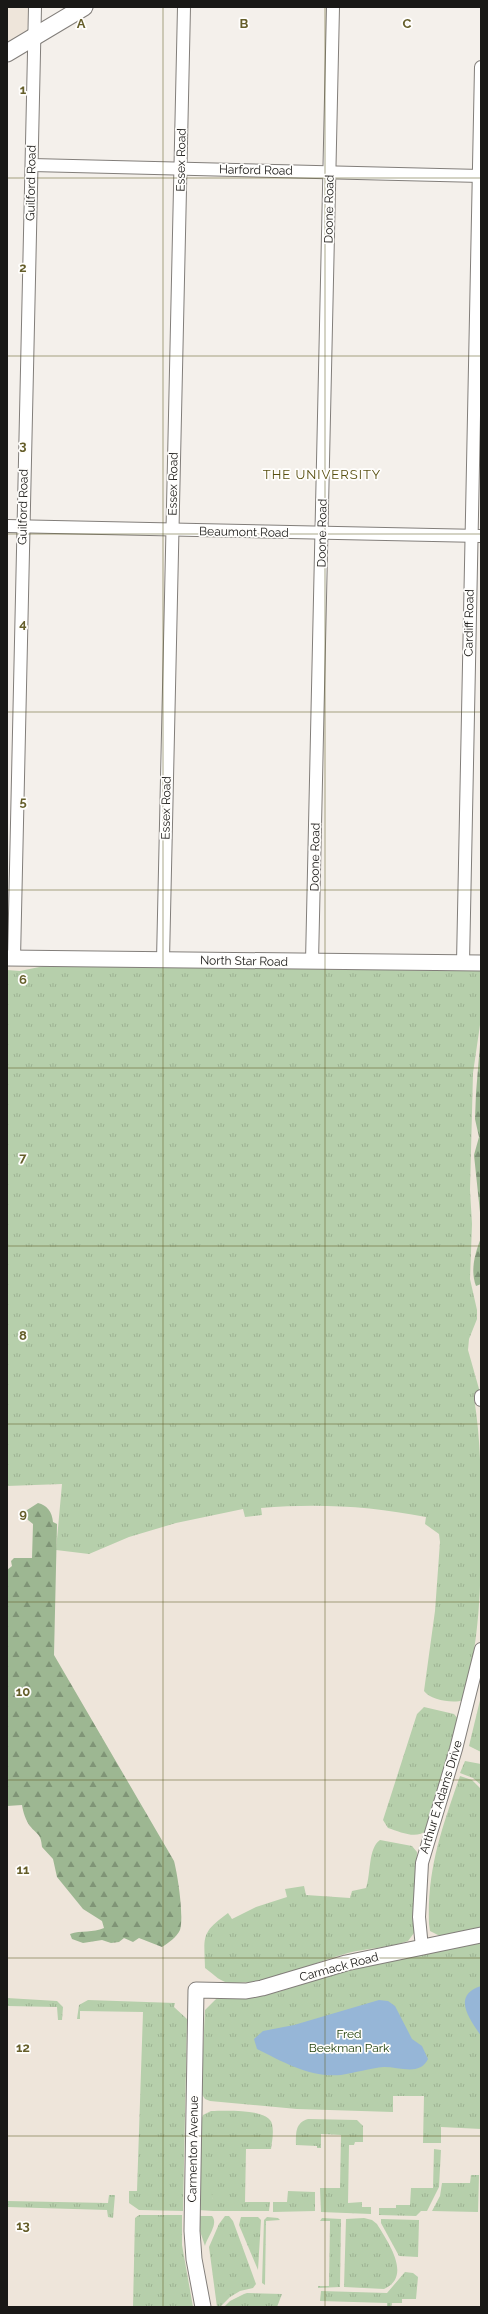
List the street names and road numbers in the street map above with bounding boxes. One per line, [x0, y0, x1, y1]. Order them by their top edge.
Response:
street label: Essex Road [173, 128, 189, 192]
street label: Guilford Road [23, 145, 39, 221]
street label: Harford Road [219, 162, 293, 178]
street label: Doone Road [321, 175, 337, 243]
street label: Essex Road [165, 452, 181, 516]
street label: Guilford Road [15, 469, 31, 545]
street label: Doone Road [314, 499, 330, 567]
street label: Beaumont Road [199, 524, 289, 540]
street label: Cardiff Road [461, 589, 477, 657]
street label: Essex Road [158, 776, 174, 840]
street label: Doone Road [307, 823, 323, 891]
street label: North Star Road [200, 953, 288, 969]
street label: Arthur E Adams Drive [417, 1739, 465, 1855]
street label: Carmack Road [298, 1950, 380, 1984]
street label: Carmenton Avenue [185, 2095, 201, 2203]

